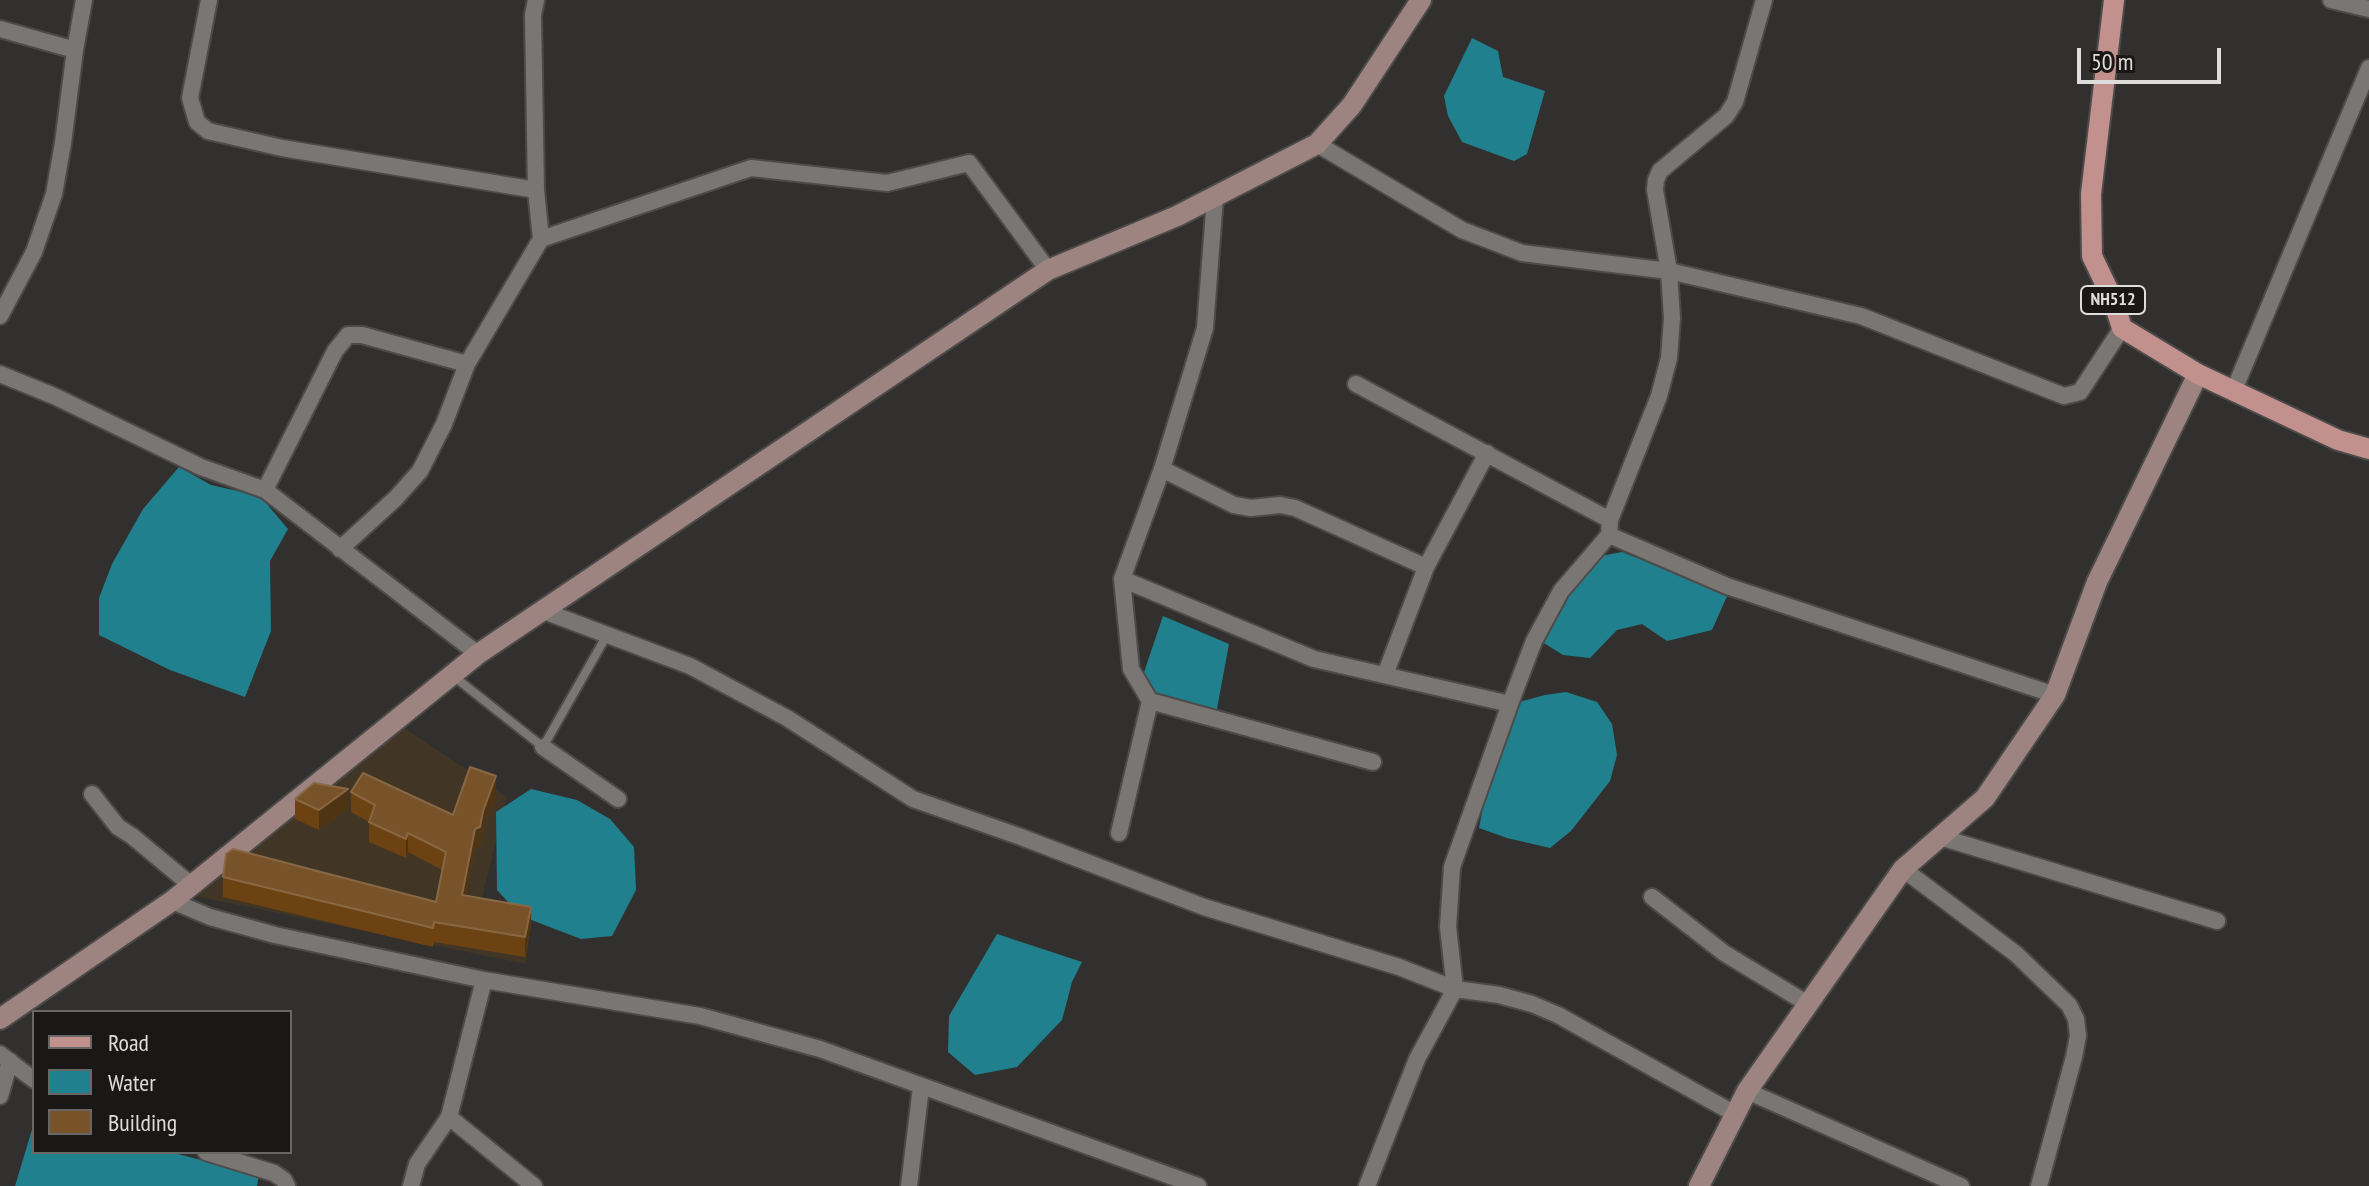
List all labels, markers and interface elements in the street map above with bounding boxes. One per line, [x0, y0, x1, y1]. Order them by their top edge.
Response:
scale bar [2081, 32, 2225, 82]
text: 50 m [2091, 46, 2133, 77]
road number: NH512 [2081, 286, 2145, 314]
legend [32, 1010, 292, 1154]
text: Road [108, 1027, 149, 1058]
text: Water [108, 1067, 156, 1098]
text: Building [108, 1107, 177, 1138]

